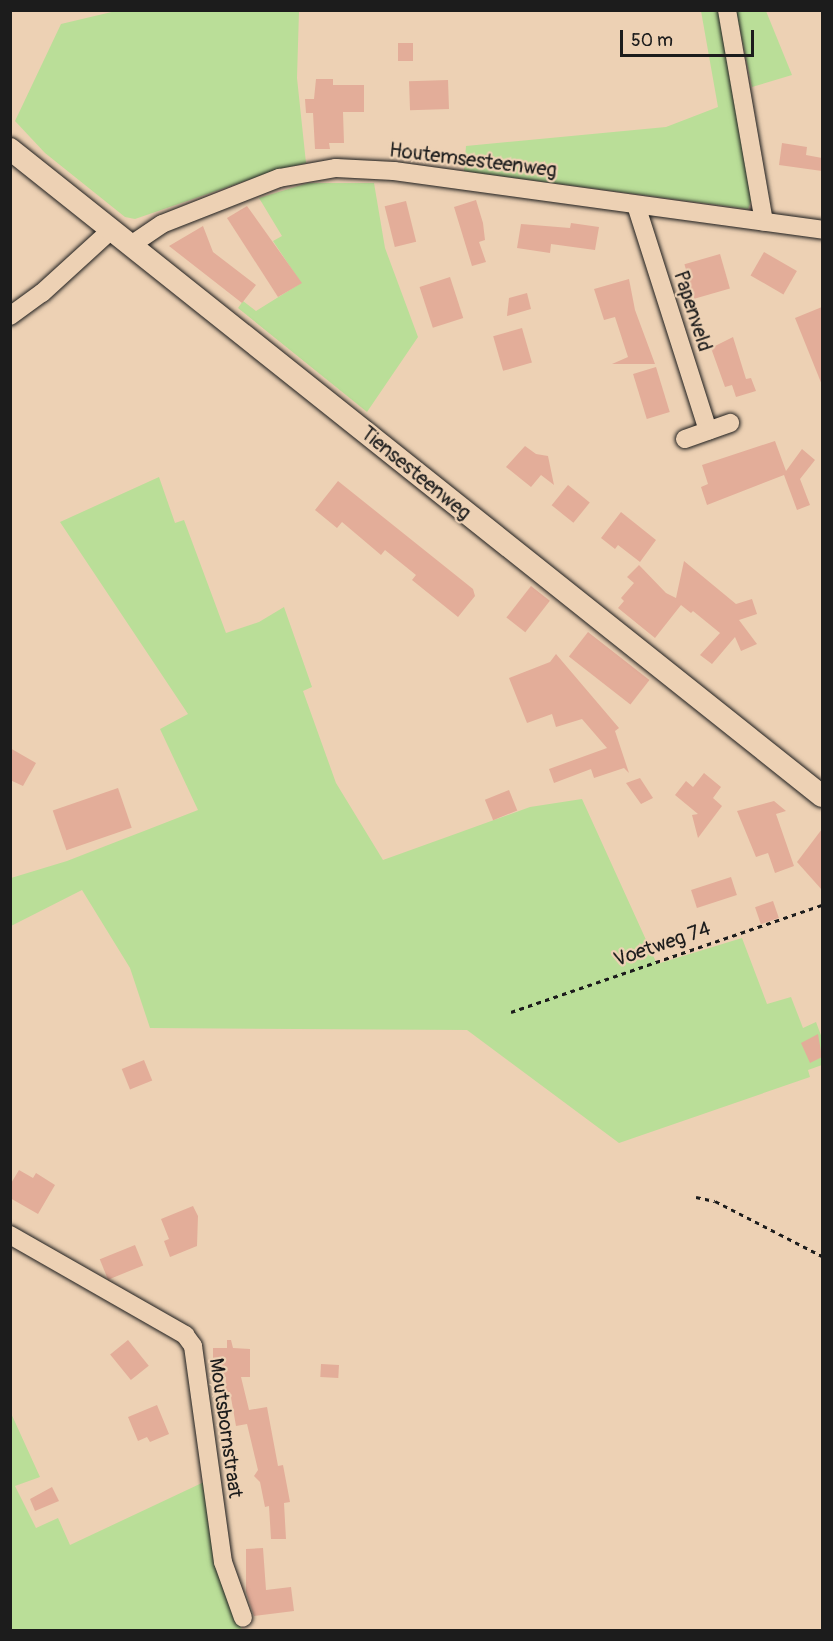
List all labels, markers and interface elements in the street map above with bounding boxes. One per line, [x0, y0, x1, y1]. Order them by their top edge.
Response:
scale bar [623, 18, 756, 56]
text: 50 m [631, 29, 673, 52]
street label: Houtemsesteenweg [388, 138, 558, 182]
street label: Papenveld [669, 268, 717, 354]
street label: Tiensesteenweg [356, 421, 476, 525]
street label: Voetweg 74 [611, 916, 713, 972]
street label: Moutsbornstraat [204, 1357, 248, 1499]

